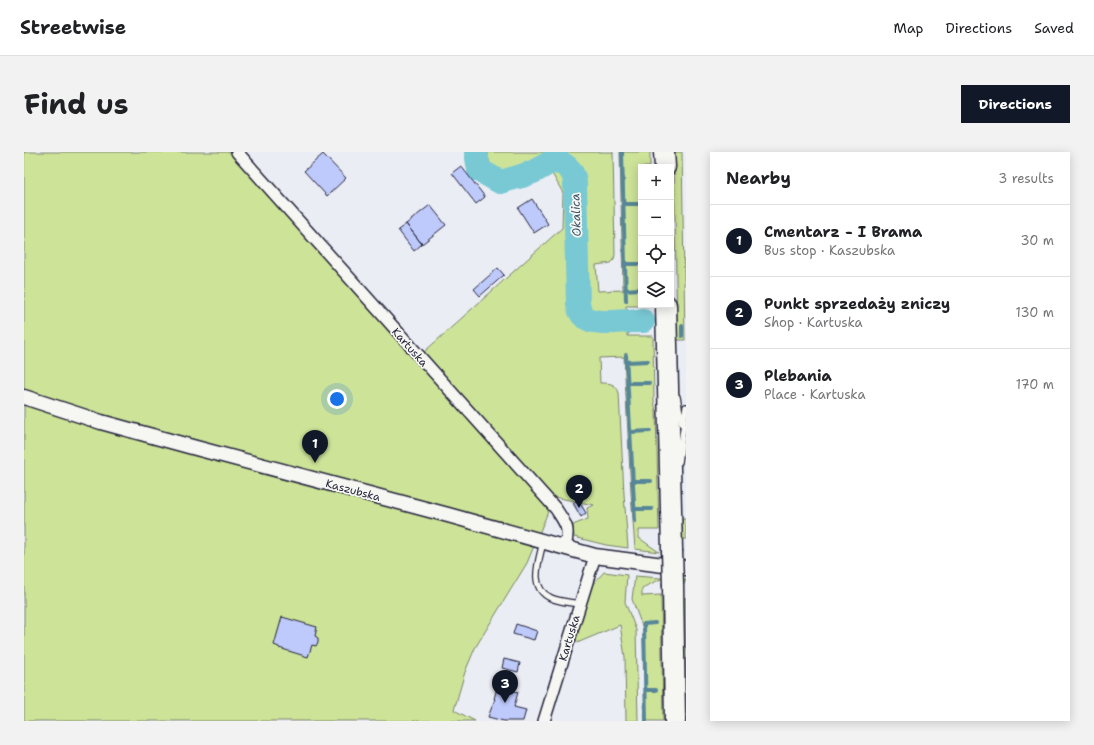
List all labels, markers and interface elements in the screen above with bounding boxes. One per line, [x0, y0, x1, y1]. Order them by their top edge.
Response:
text: Streetwise [20, 15, 126, 40]
text: Map [894, 19, 924, 37]
text: Directions [946, 19, 1012, 37]
text: Saved [1034, 19, 1074, 37]
text: Find us [24, 85, 129, 123]
button: Directions [961, 85, 1070, 123]
map controls [638, 164, 674, 308]
button: + [638, 164, 674, 200]
text: Nearby [726, 167, 791, 189]
text: 3 results [998, 170, 1054, 187]
water label: Okalica [567, 193, 585, 237]
button: − [638, 200, 674, 236]
text: Cmentarz - I Brama [764, 222, 922, 242]
text: 1 [736, 232, 742, 249]
text: 30 m [1020, 232, 1054, 249]
button: locate [638, 236, 674, 272]
text: Bus stop · Kaszubska [764, 242, 895, 259]
button: layers [638, 272, 674, 308]
text: Punkt sprzedaży zniczy [764, 294, 950, 314]
text: 2 [734, 304, 744, 321]
text: 130 m [1016, 304, 1054, 321]
text: Shop · Kartuska [764, 314, 863, 331]
street label: Kartuska [388, 325, 431, 370]
text: Plebania [764, 366, 832, 386]
text: 3 [734, 376, 744, 393]
text: 170 m [1016, 376, 1054, 393]
text: Place · Kartuska [764, 386, 866, 403]
your location [327, 389, 347, 409]
pin: 1 [302, 430, 328, 463]
pin: 2 [566, 475, 592, 508]
street label: Kaszubska [324, 476, 382, 505]
street label: Kartuska [555, 613, 584, 663]
pin: 3 [492, 670, 518, 703]

